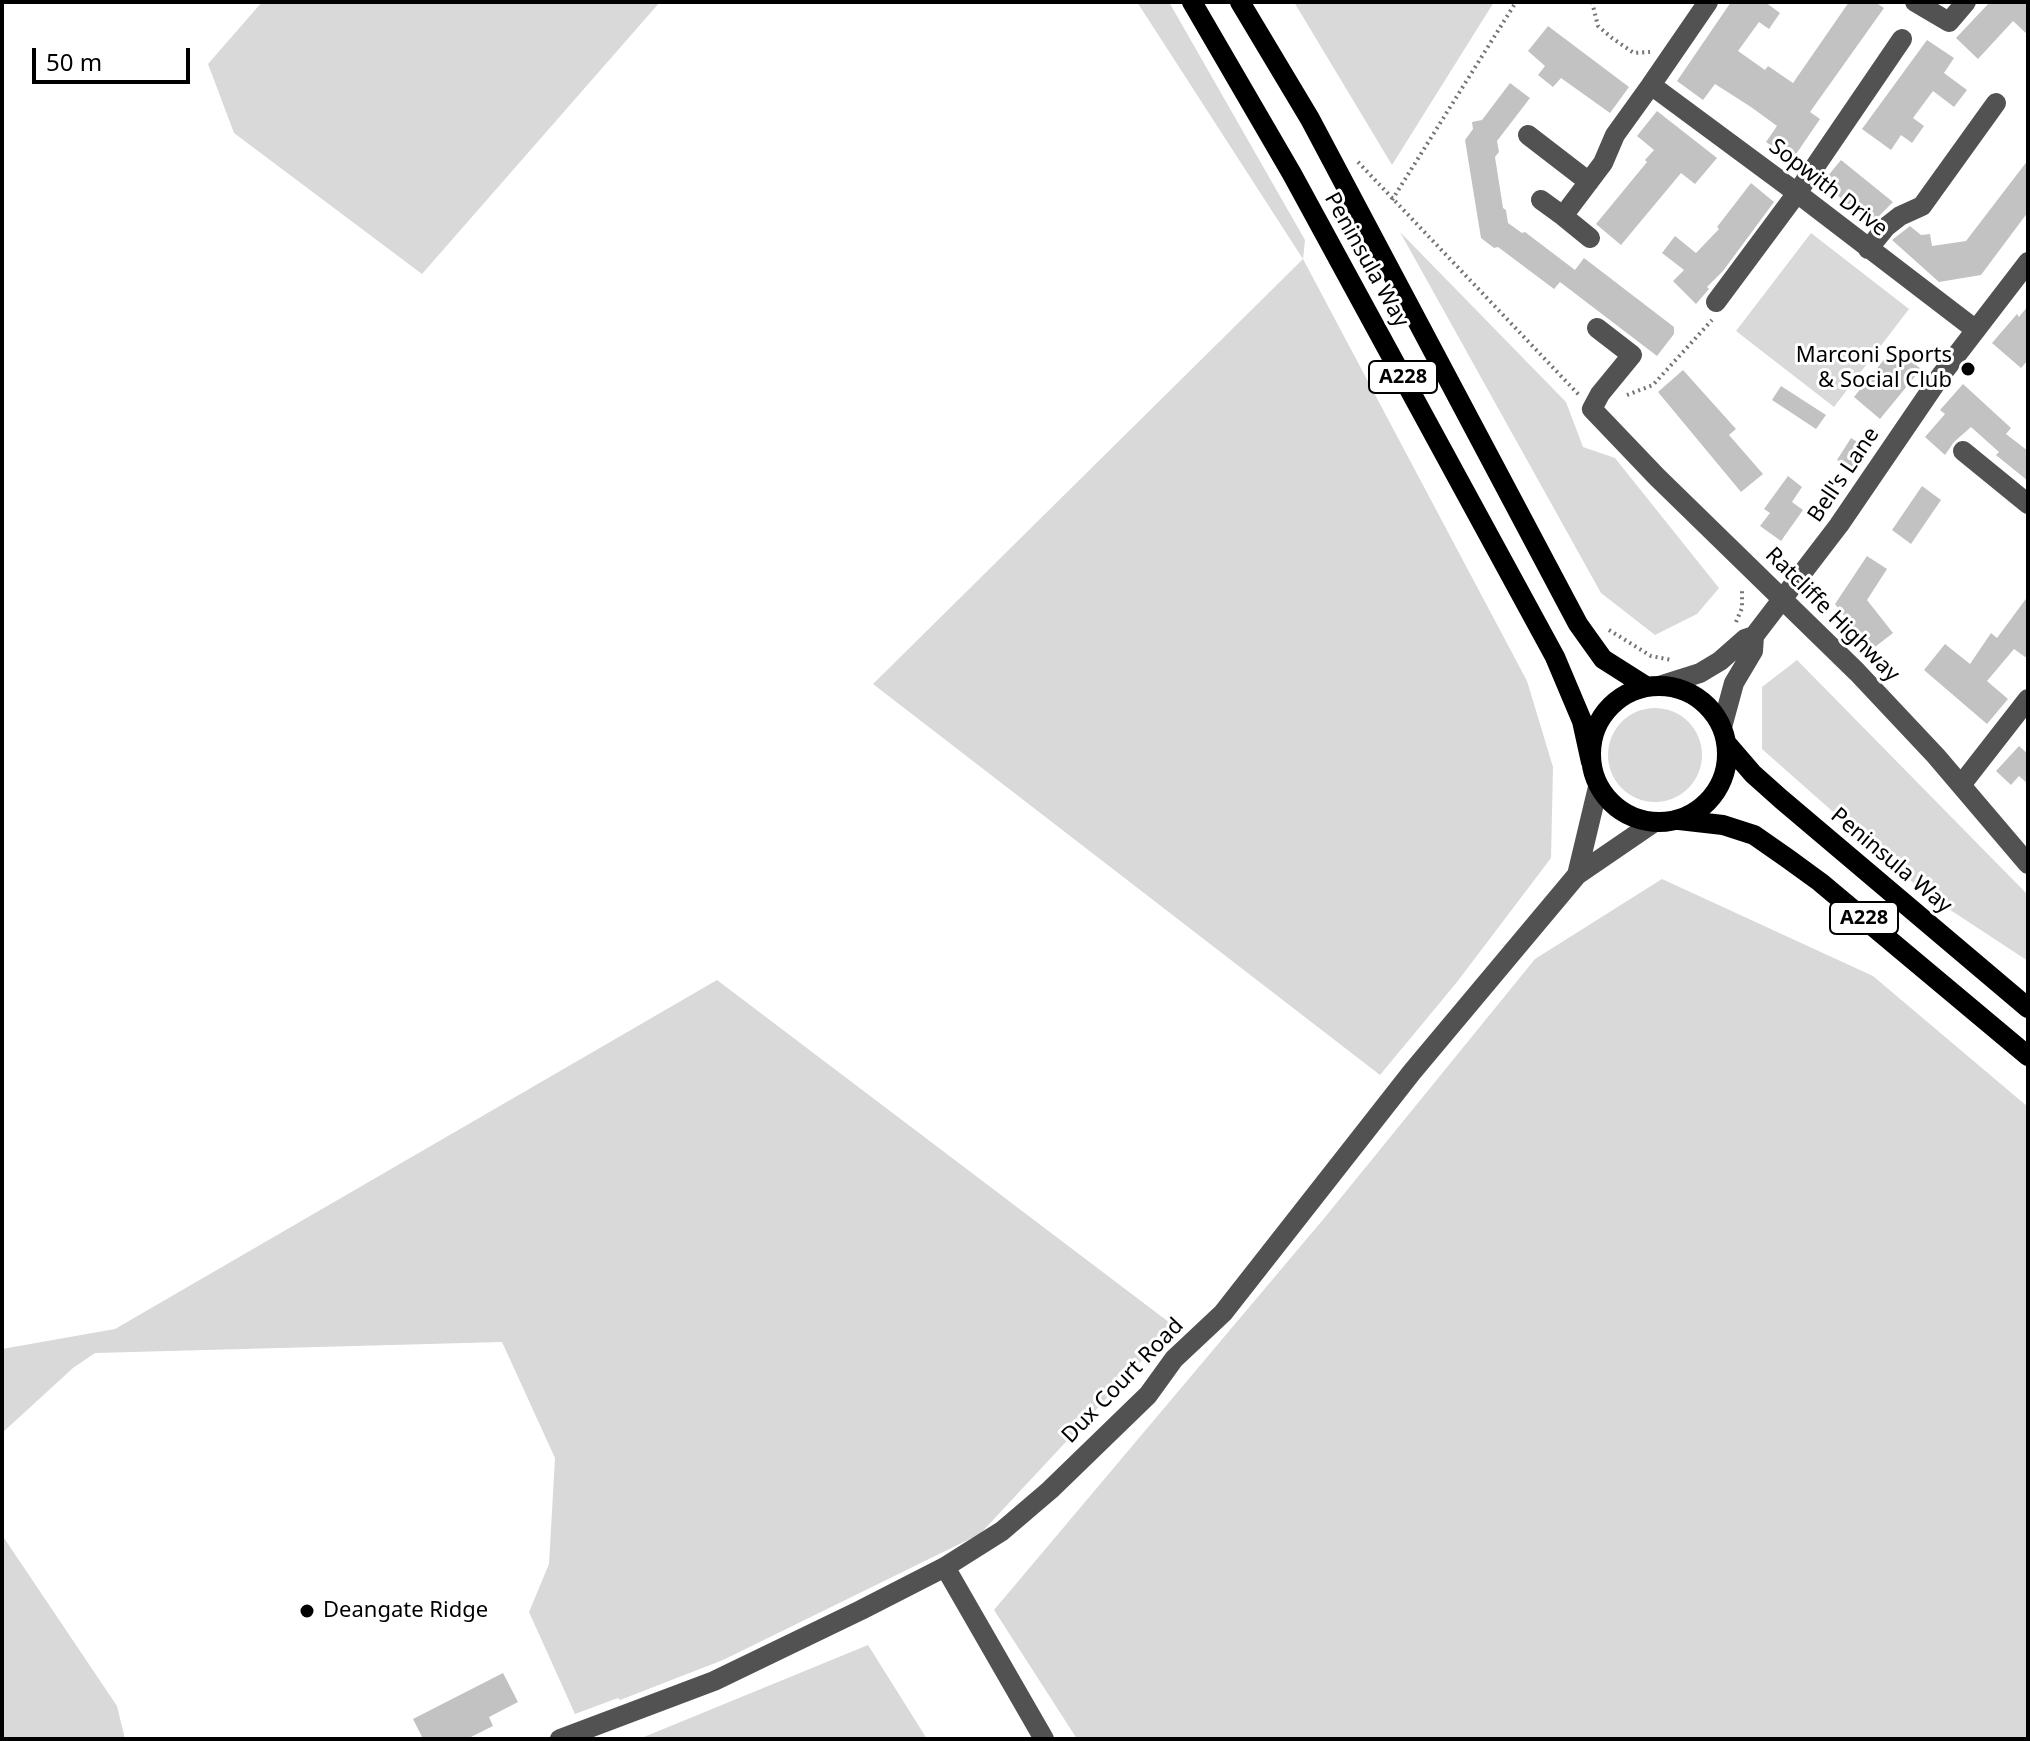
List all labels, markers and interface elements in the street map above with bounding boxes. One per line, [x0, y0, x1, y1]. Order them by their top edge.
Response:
scale bar [36, 32, 194, 82]
text: 50 m [46, 45, 102, 78]
street label: Sopwith Drive [1763, 134, 1893, 242]
street label: Peninsula Way [1318, 188, 1414, 332]
place label: Marconi Sports & Social Club [1796, 343, 1952, 394]
marker: Marconi Sports & Social Club [1959, 360, 1977, 378]
road number: A228 [1369, 361, 1437, 393]
street label: Bell's Lane [1803, 423, 1885, 527]
street label: Ratcliffe Highway [1759, 542, 1905, 688]
street label: Peninsula Way [1825, 803, 1957, 919]
road number: A228 [1830, 902, 1898, 934]
street label: Dux Court Road [1057, 1313, 1189, 1449]
place label: Deangate Ridge [323, 1598, 488, 1624]
marker: Deangate Ridge [298, 1602, 316, 1620]

